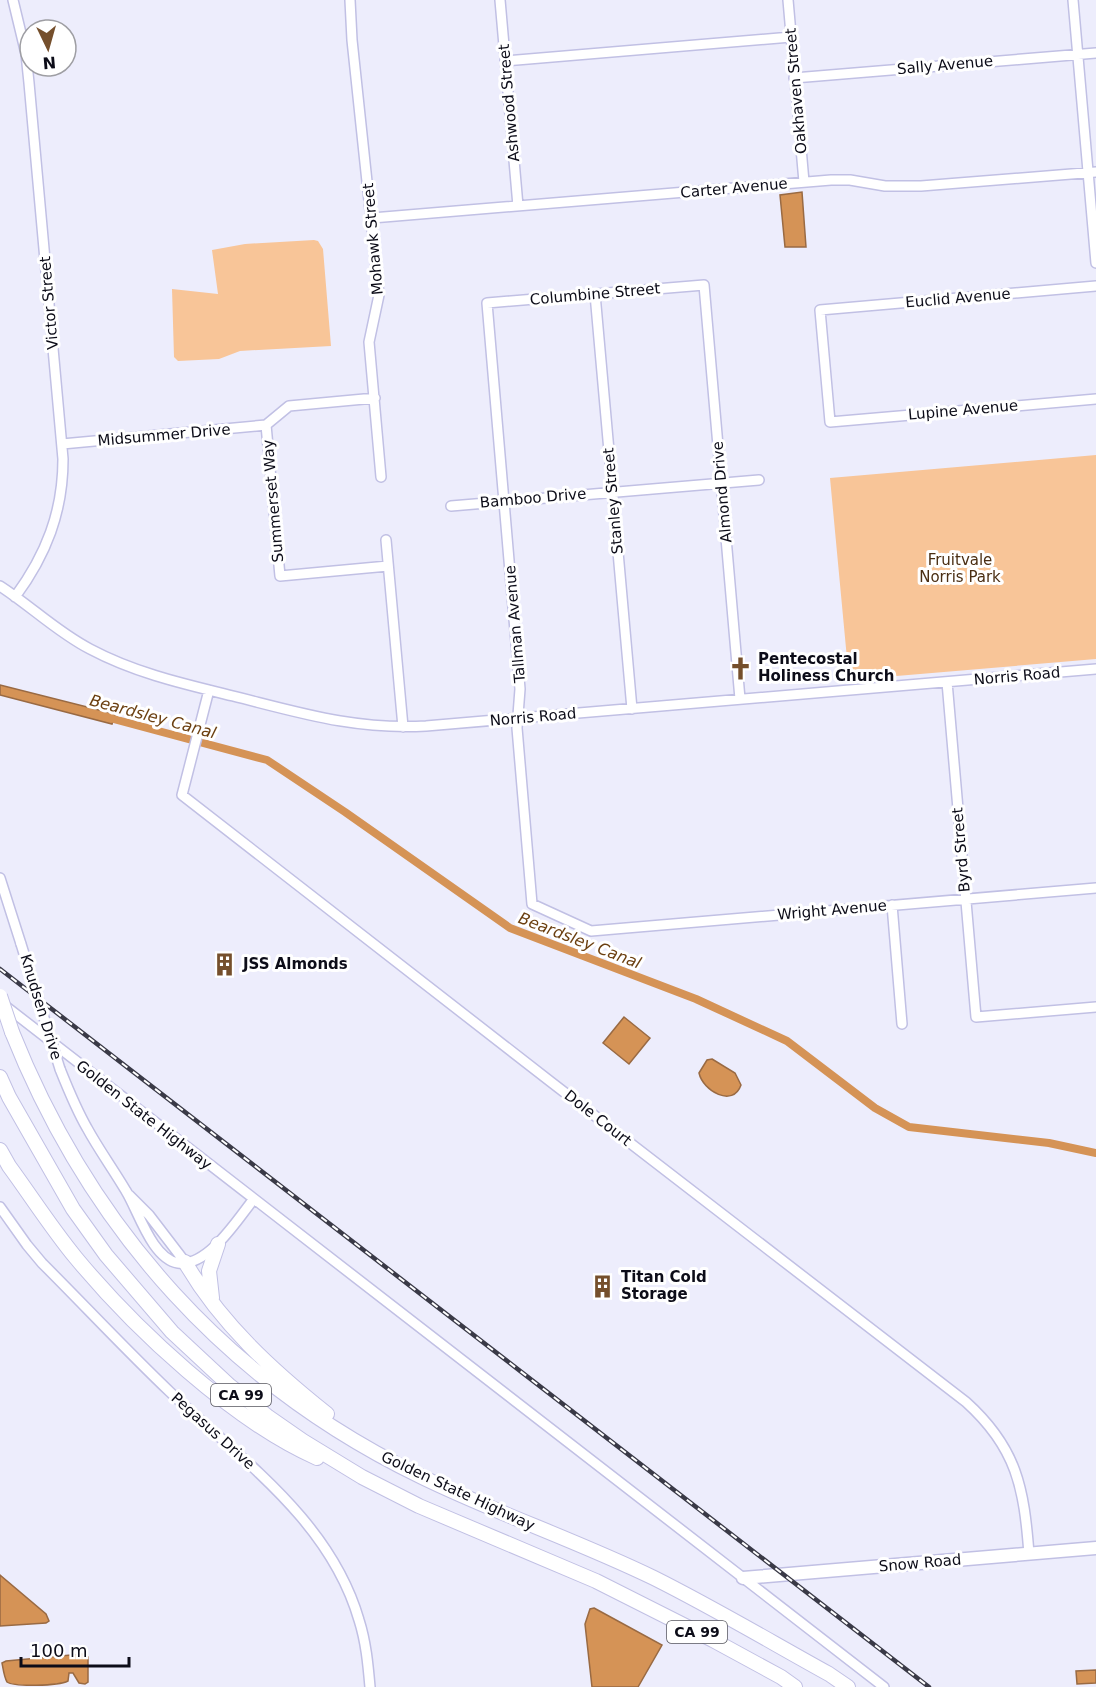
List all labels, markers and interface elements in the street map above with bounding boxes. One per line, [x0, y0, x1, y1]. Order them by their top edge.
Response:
north arrow [18, 18, 78, 78]
street label: Oakhaven Street [782, 27, 810, 155]
street label: Ashwood Street [495, 43, 523, 163]
text: N [42, 52, 57, 72]
street label: Sally Avenue [896, 52, 994, 78]
street label: Carter Avenue [680, 174, 788, 202]
street label: Mohawk Street [359, 182, 387, 296]
street label: Victor Street [36, 255, 62, 351]
street label: Columbine Street [529, 279, 661, 309]
street label: Euclid Avenue [905, 284, 1011, 312]
street label: Lupine Avenue [907, 396, 1019, 424]
street label: Midsummer Drive [97, 420, 231, 450]
street label: Summerset Way [259, 439, 287, 563]
street label: Almond Drive [709, 440, 735, 544]
street label: Stanley Street [599, 447, 627, 555]
street label: Bamboo Drive [479, 484, 587, 512]
park label: Fruitvale Norris Park [919, 551, 1001, 586]
street label: Tallman Avenue [501, 564, 529, 685]
place label: Pentecostal Holiness Church [758, 650, 894, 685]
church icon: Pentecostal Holiness Church [727, 655, 753, 681]
street label: Norris Road [973, 663, 1061, 689]
water label: Beardsley Canal [88, 690, 219, 743]
street label: Norris Road [489, 704, 577, 730]
street label: Byrd Street [948, 807, 974, 893]
street label: Wright Avenue [776, 896, 888, 924]
water label: Beardsley Canal [516, 908, 644, 973]
building icon: JSS Almonds [212, 951, 238, 977]
street label: Knudsen Drive [16, 952, 66, 1062]
place label: JSS Almonds [242, 955, 348, 973]
street label: Golden State Highway [73, 1056, 216, 1174]
street label: Dole Court [561, 1086, 635, 1150]
place label: Titan Cold Storage [621, 1268, 707, 1303]
building icon: Titan Cold Storage [590, 1273, 616, 1299]
road number: CA 99 [211, 1384, 271, 1406]
street label: Pegasus Drive [167, 1389, 259, 1473]
street label: Golden State Highway [378, 1447, 538, 1535]
street label: Snow Road [878, 1550, 962, 1576]
road number: CA 99 [667, 1621, 727, 1643]
scale bar [21, 1630, 129, 1668]
text: 100 m [30, 1640, 88, 1661]

